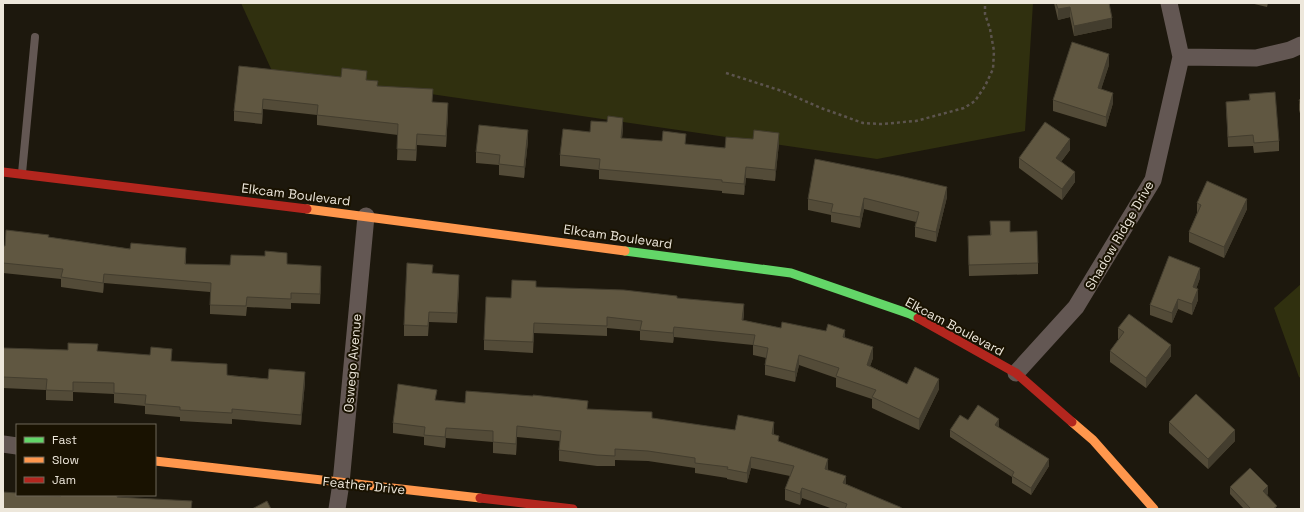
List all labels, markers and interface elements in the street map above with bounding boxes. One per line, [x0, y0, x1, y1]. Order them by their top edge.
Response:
street label: Shadow Ridge Drive [1081, 177, 1158, 293]
street label: Elkcam Boulevard [241, 179, 351, 210]
street label: Elkcam Boulevard [563, 220, 673, 253]
street label: Elkcam Boulevard [902, 293, 1007, 360]
street label: Oswego Avenue [340, 313, 365, 413]
legend [16, 424, 156, 496]
text: Fast [52, 432, 77, 448]
text: Slow [52, 452, 79, 468]
text: Jam [52, 472, 76, 488]
street label: Feather Drive [322, 473, 406, 498]

